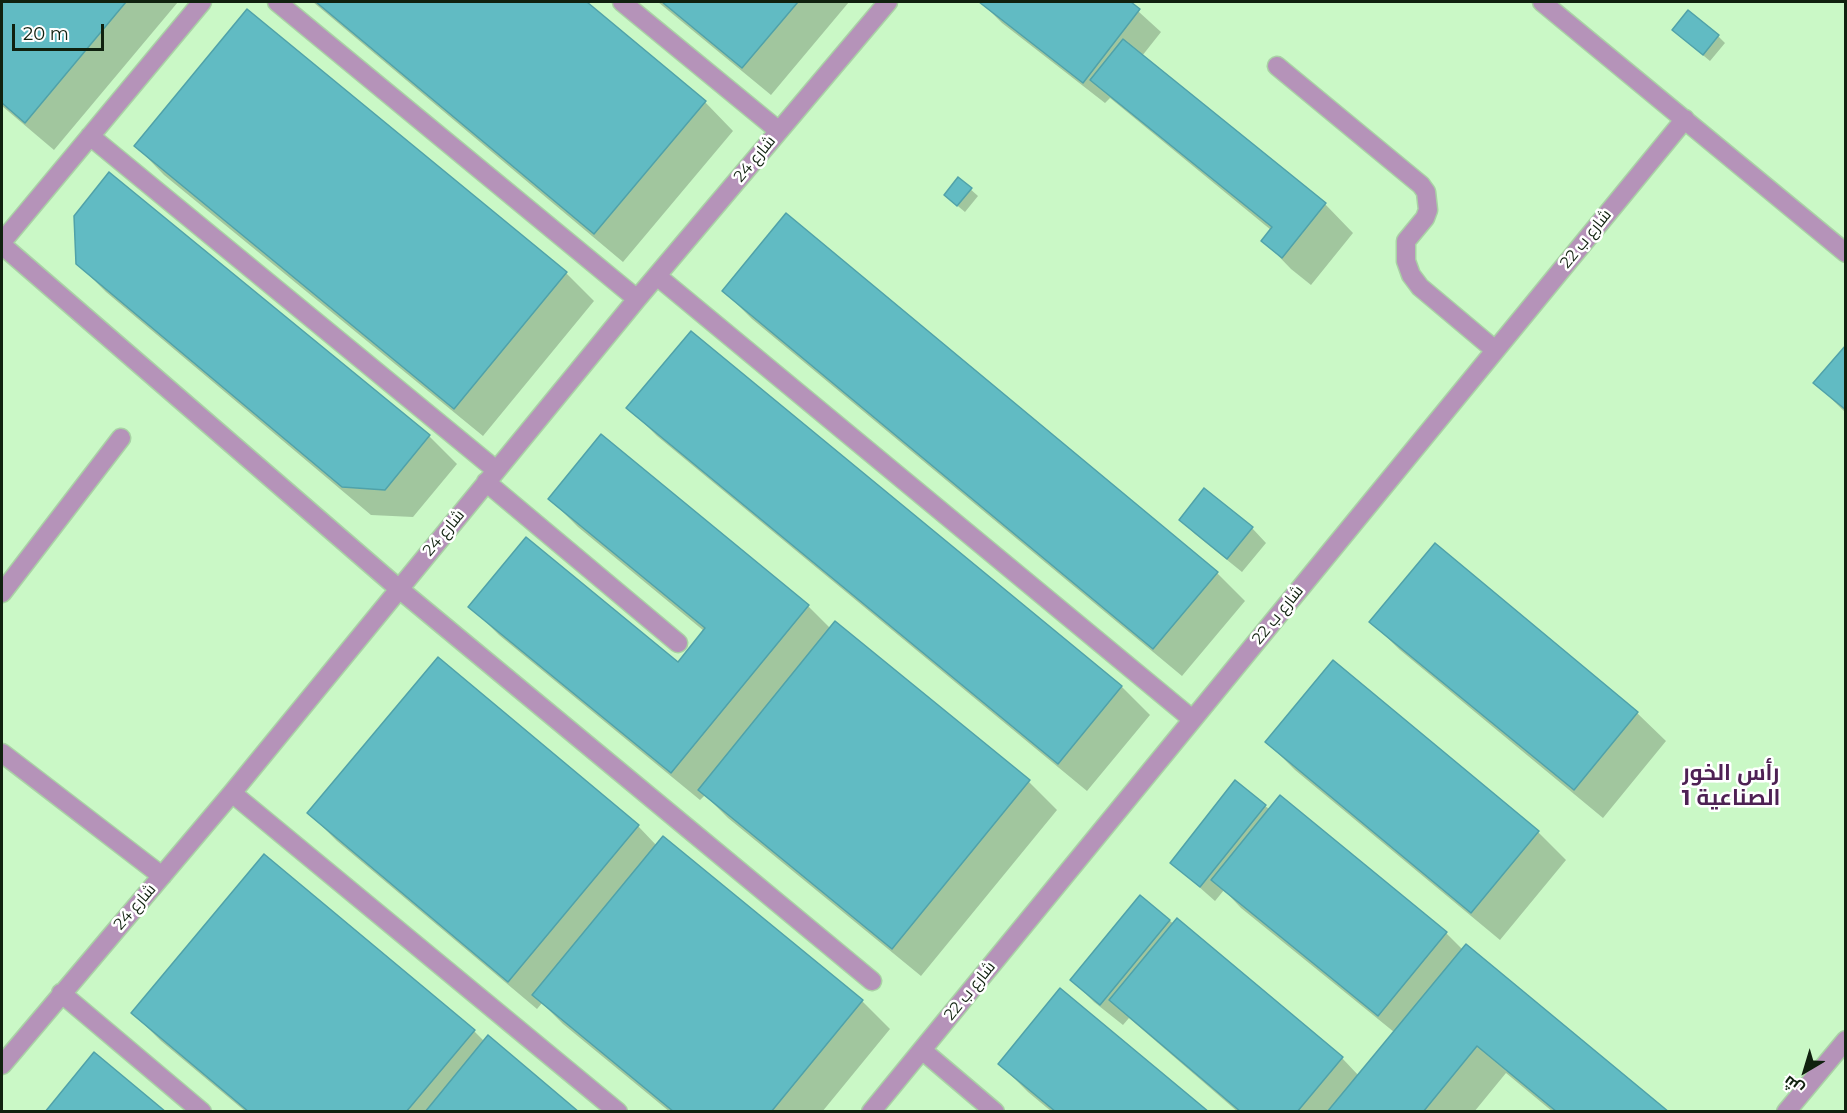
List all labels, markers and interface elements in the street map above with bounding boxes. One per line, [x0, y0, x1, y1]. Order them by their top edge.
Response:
scale bar [15, 12, 106, 50]
text: 20 m [23, 23, 69, 45]
street label: شارع 24 [730, 132, 780, 186]
street label: شارع ب 22 [1556, 206, 1616, 272]
street label: شارع 24 [419, 506, 469, 560]
street label: شارع ب 22 [1248, 582, 1308, 648]
district label: رأس الخور الصناعية 1 [1682, 761, 1780, 812]
street label: شارع 24 [110, 880, 160, 934]
street label: شارع ب 22 [940, 958, 1000, 1024]
north arrow [1775, 1041, 1835, 1101]
text: ش [1780, 1072, 1808, 1099]

